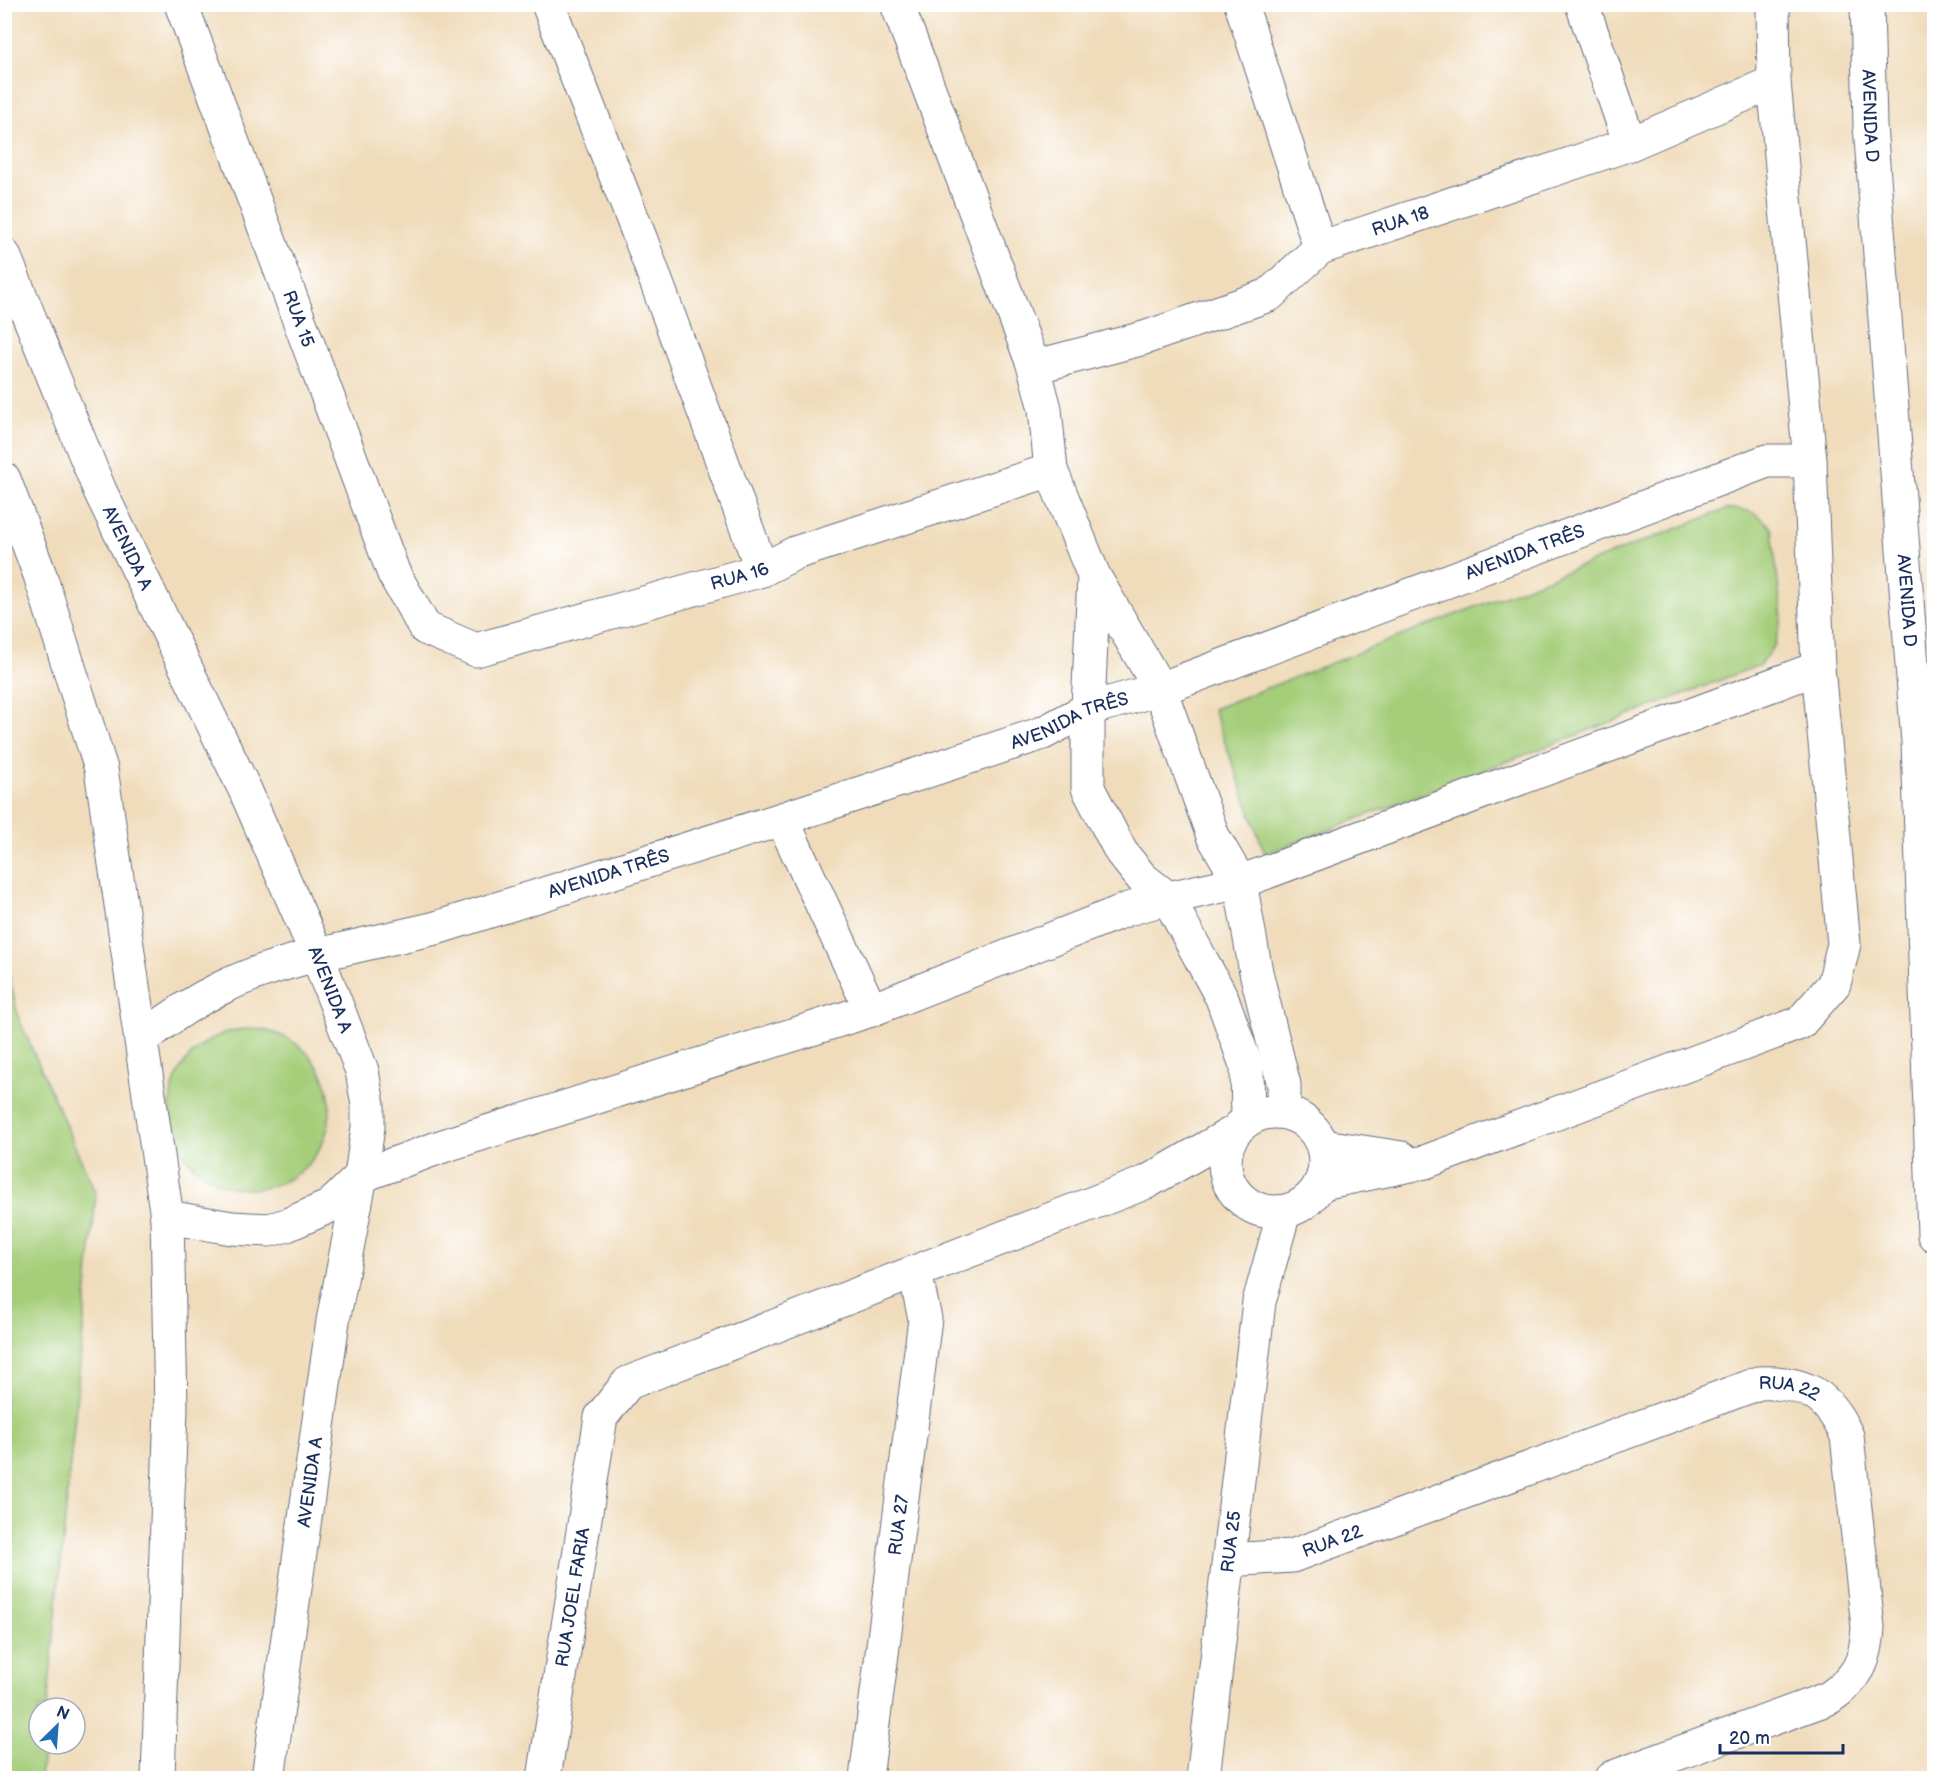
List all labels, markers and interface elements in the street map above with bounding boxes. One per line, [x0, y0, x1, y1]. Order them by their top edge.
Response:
street label: AVENIDA D [1858, 69, 1883, 163]
street label: RUA 18 [1369, 202, 1432, 241]
street label: RUA 15 [278, 288, 318, 350]
street label: AVENIDA A [98, 503, 156, 594]
street label: AVENIDA TRÊS [1462, 520, 1588, 584]
street label: AVENIDA D [1892, 553, 1921, 648]
street label: RUA 16 [708, 558, 773, 595]
street label: AVENIDA TRÊS [1008, 688, 1131, 754]
street label: AVENIDA TRÊS [545, 845, 672, 903]
street label: AVENIDA A [303, 943, 356, 1036]
street label: RUA 22 [1759, 1373, 1824, 1406]
street label: AVENIDA A [294, 1436, 327, 1529]
street label: RUA 27 [885, 1493, 913, 1557]
street label: RUA 25 [1217, 1509, 1245, 1574]
street label: RUA 22 [1299, 1521, 1366, 1562]
street label: RUA JOEL FARIA [552, 1526, 594, 1669]
north arrow [27, 1696, 87, 1756]
text: N [53, 1703, 72, 1725]
scale bar [1720, 1717, 1843, 1755]
text: 20 m [1729, 1728, 1770, 1749]

